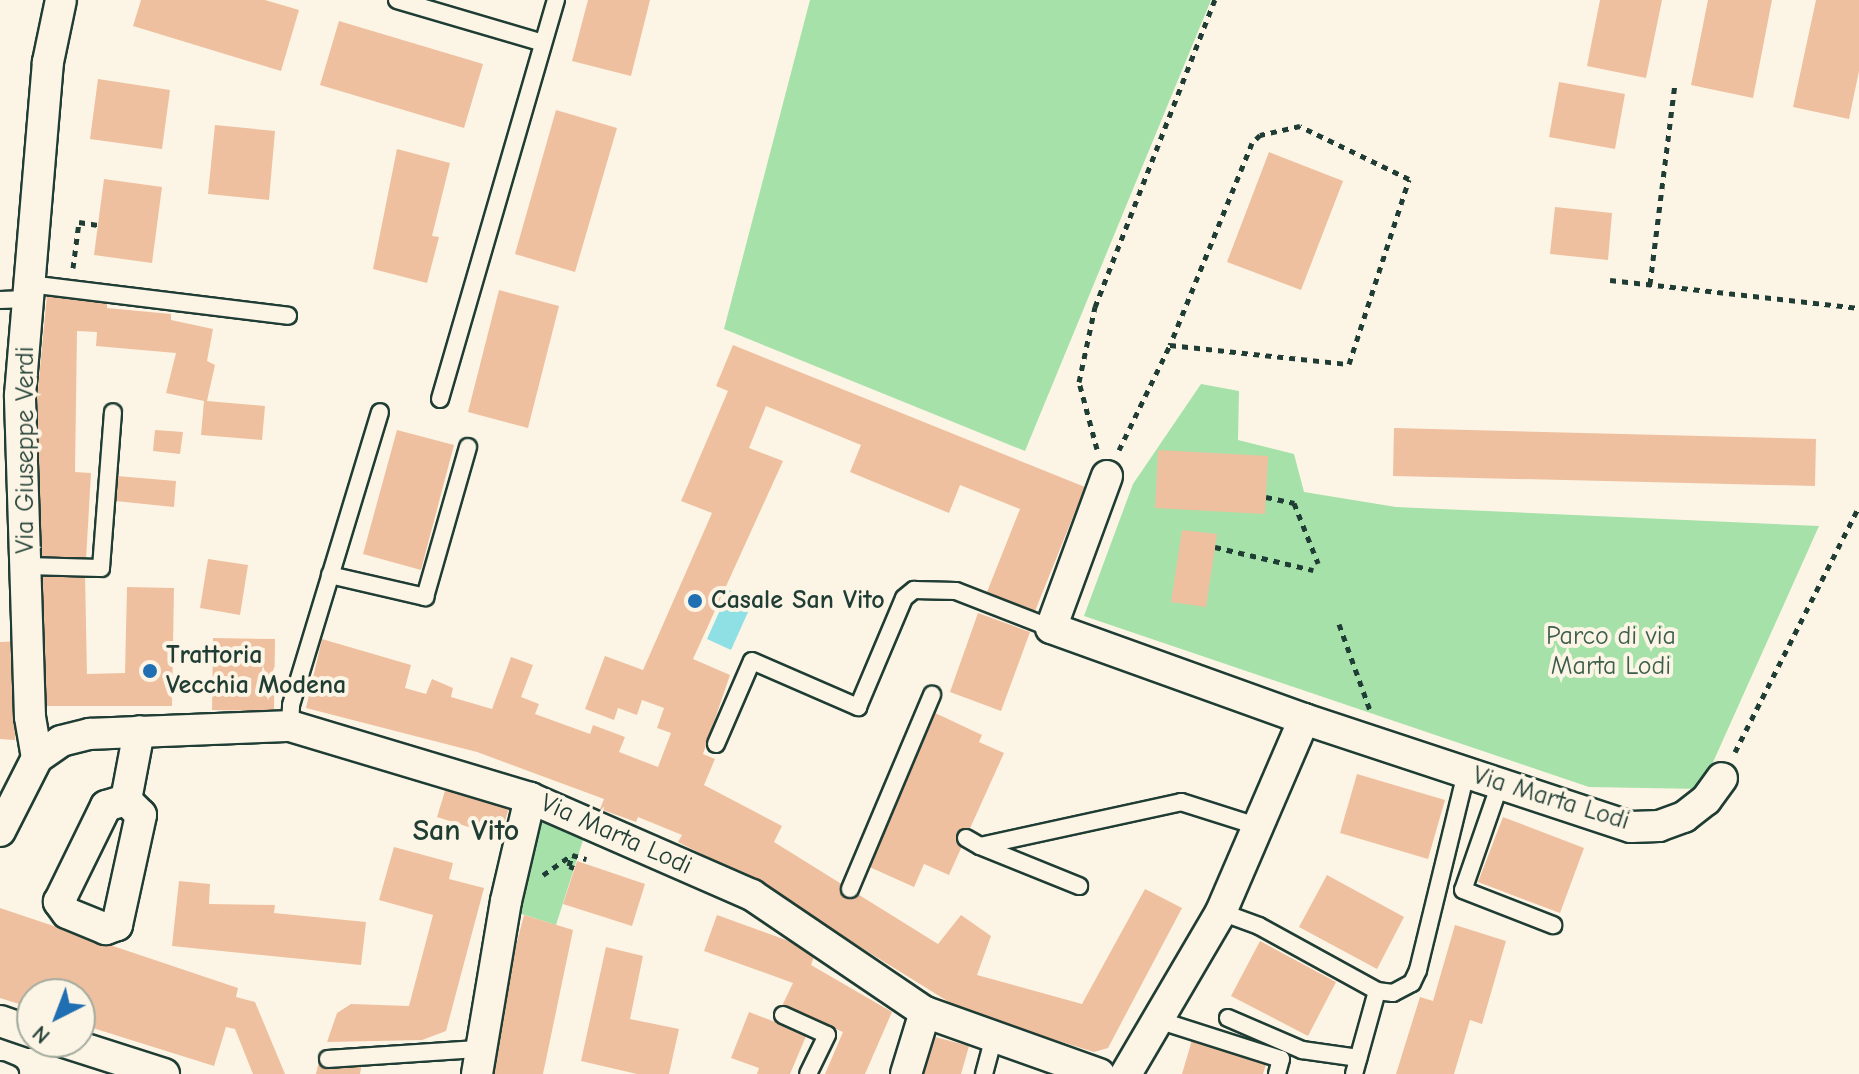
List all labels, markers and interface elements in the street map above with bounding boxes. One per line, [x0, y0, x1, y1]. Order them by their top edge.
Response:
street label: Via Giuseppe Verdi [10, 346, 42, 554]
place label: Casale San Vito [711, 585, 885, 617]
marker: Casale San Vito [686, 592, 704, 610]
park label: Parco di via Marta Lodi [1546, 621, 1676, 682]
place label: Trattoria Vecchia Modena [166, 640, 346, 702]
marker: Trattoria Vecchia Modena [141, 662, 159, 680]
street label: Via Marta Lodi [1469, 760, 1633, 838]
street label: Via Marta Lodi [536, 788, 696, 882]
district label: San Vito [413, 813, 519, 849]
north arrow [16, 978, 96, 1058]
text: N [27, 1020, 55, 1049]

